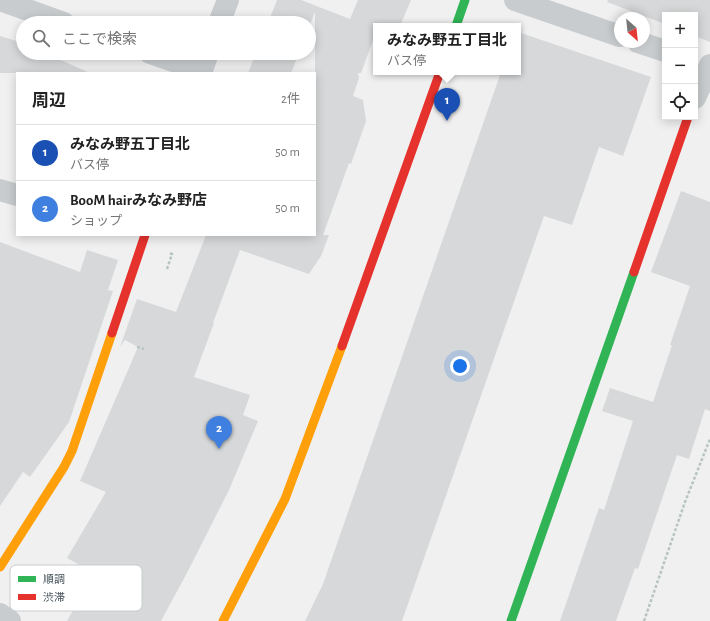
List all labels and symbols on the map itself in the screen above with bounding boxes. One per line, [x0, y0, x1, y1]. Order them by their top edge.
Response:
north arrow [614, 12, 650, 48]
pin: 1 [434, 88, 460, 121]
your location [450, 356, 470, 376]
pin: 2 [206, 416, 232, 449]
legend [10, 565, 142, 611]
text: 順調 [43, 574, 65, 585]
text: 渋滞 [43, 592, 65, 603]

